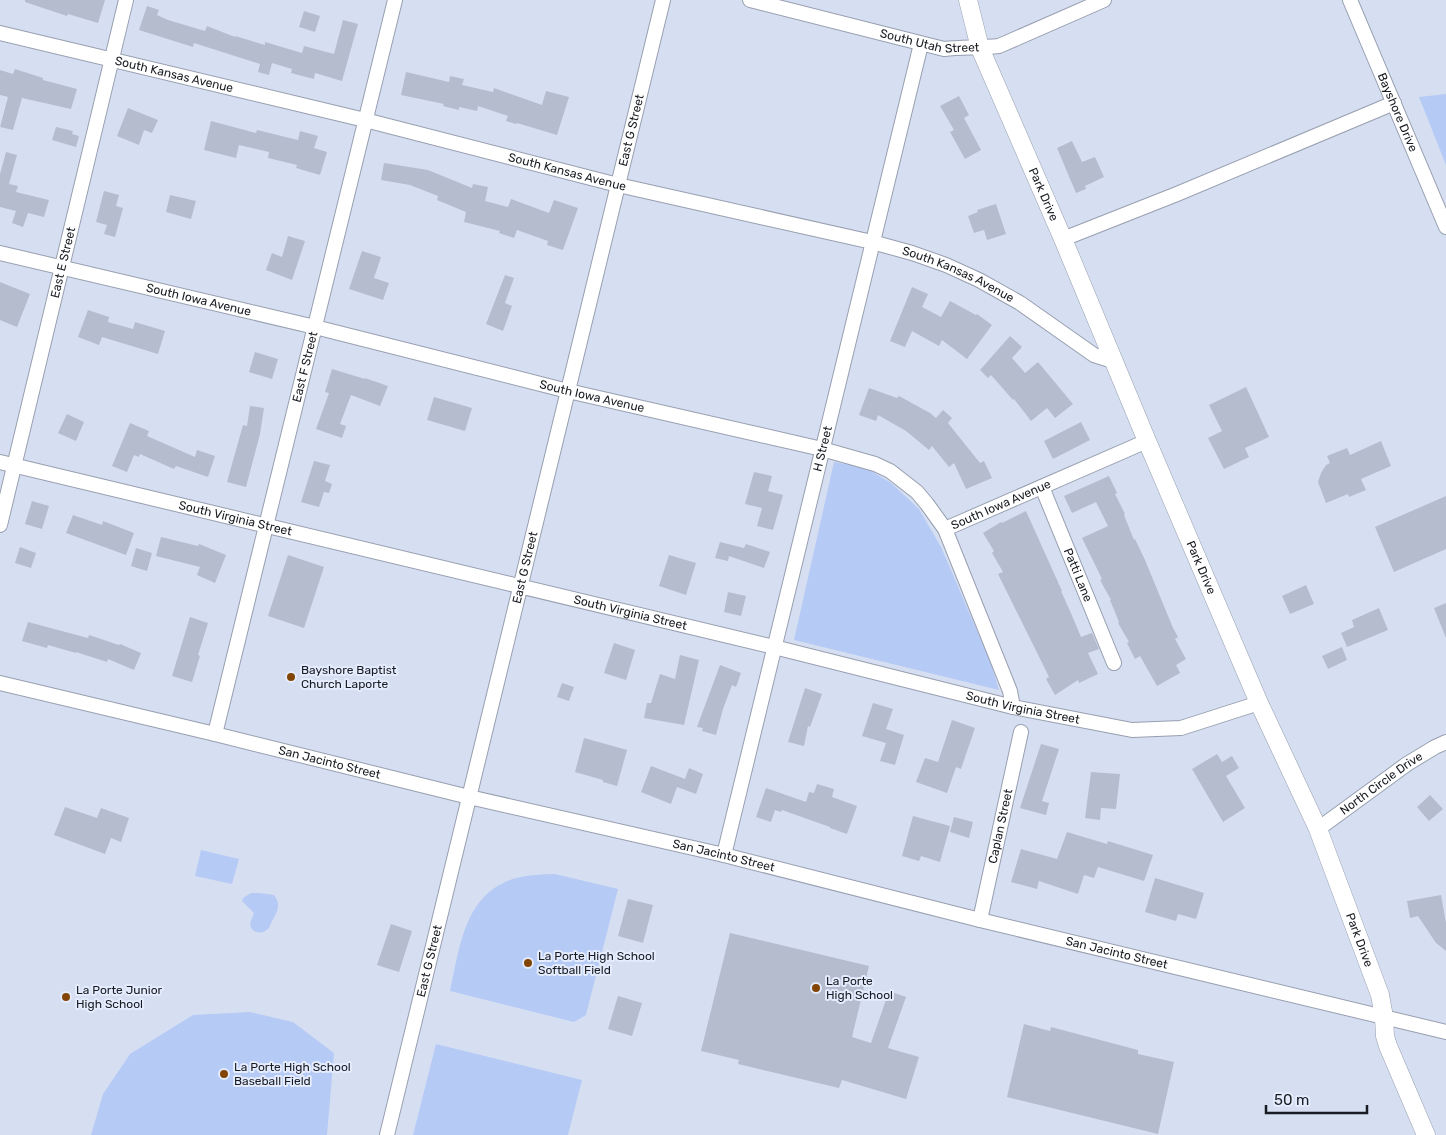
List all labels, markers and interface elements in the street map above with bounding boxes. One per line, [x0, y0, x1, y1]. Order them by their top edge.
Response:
street label: South Utah Street [879, 26, 980, 56]
street label: South Kansas Avenue [114, 54, 235, 95]
street label: Bayshore Drive [1375, 71, 1420, 154]
street label: East G Street [616, 93, 647, 168]
street label: South Kansas Avenue [507, 150, 628, 194]
street label: Park Drive [1026, 165, 1061, 223]
street label: East E Street [48, 225, 78, 299]
street label: South Kansas Avenue [901, 244, 1017, 305]
street label: South Iowa Avenue [145, 281, 253, 319]
street label: East F Street [290, 330, 320, 404]
street label: South Iowa Avenue [538, 377, 646, 415]
street label: H Street [810, 424, 835, 473]
street label: South Iowa Avenue [949, 477, 1053, 532]
street label: South Virginia Street [177, 498, 294, 539]
street label: East G Street [509, 530, 541, 605]
street label: Park Drive [1183, 539, 1219, 597]
street label: Patti Lane [1061, 546, 1095, 604]
street label: South Virginia Street [572, 592, 689, 633]
place label: Bayshore Baptist Church Laporte [301, 663, 397, 691]
marker: Bayshore Baptist Church Laporte [285, 671, 297, 683]
street label: South Virginia Street [965, 688, 1081, 727]
street label: San Jacinto Street [277, 743, 382, 782]
street label: North Circle Drive [1337, 749, 1425, 818]
street label: Caplan Street [985, 787, 1015, 865]
street label: San Jacinto Street [671, 837, 776, 875]
street label: Park Drive [1343, 911, 1376, 969]
street label: East G Street [414, 923, 445, 998]
street label: San Jacinto Street [1064, 934, 1170, 972]
place label: La Porte High School Softball Field [538, 949, 655, 977]
marker: La Porte High School Softball Field [522, 957, 534, 969]
place label: La Porte High School [826, 974, 893, 1002]
marker: La Porte High School [810, 982, 822, 994]
place label: La Porte Junior High School [76, 983, 163, 1011]
marker: La Porte Junior High School [60, 991, 72, 1003]
place label: La Porte High School Baseball Field [234, 1060, 351, 1088]
marker: La Porte High School Baseball Field [218, 1068, 230, 1080]
scale bar [1266, 1082, 1367, 1114]
text: 50 m [1274, 1091, 1309, 1109]

